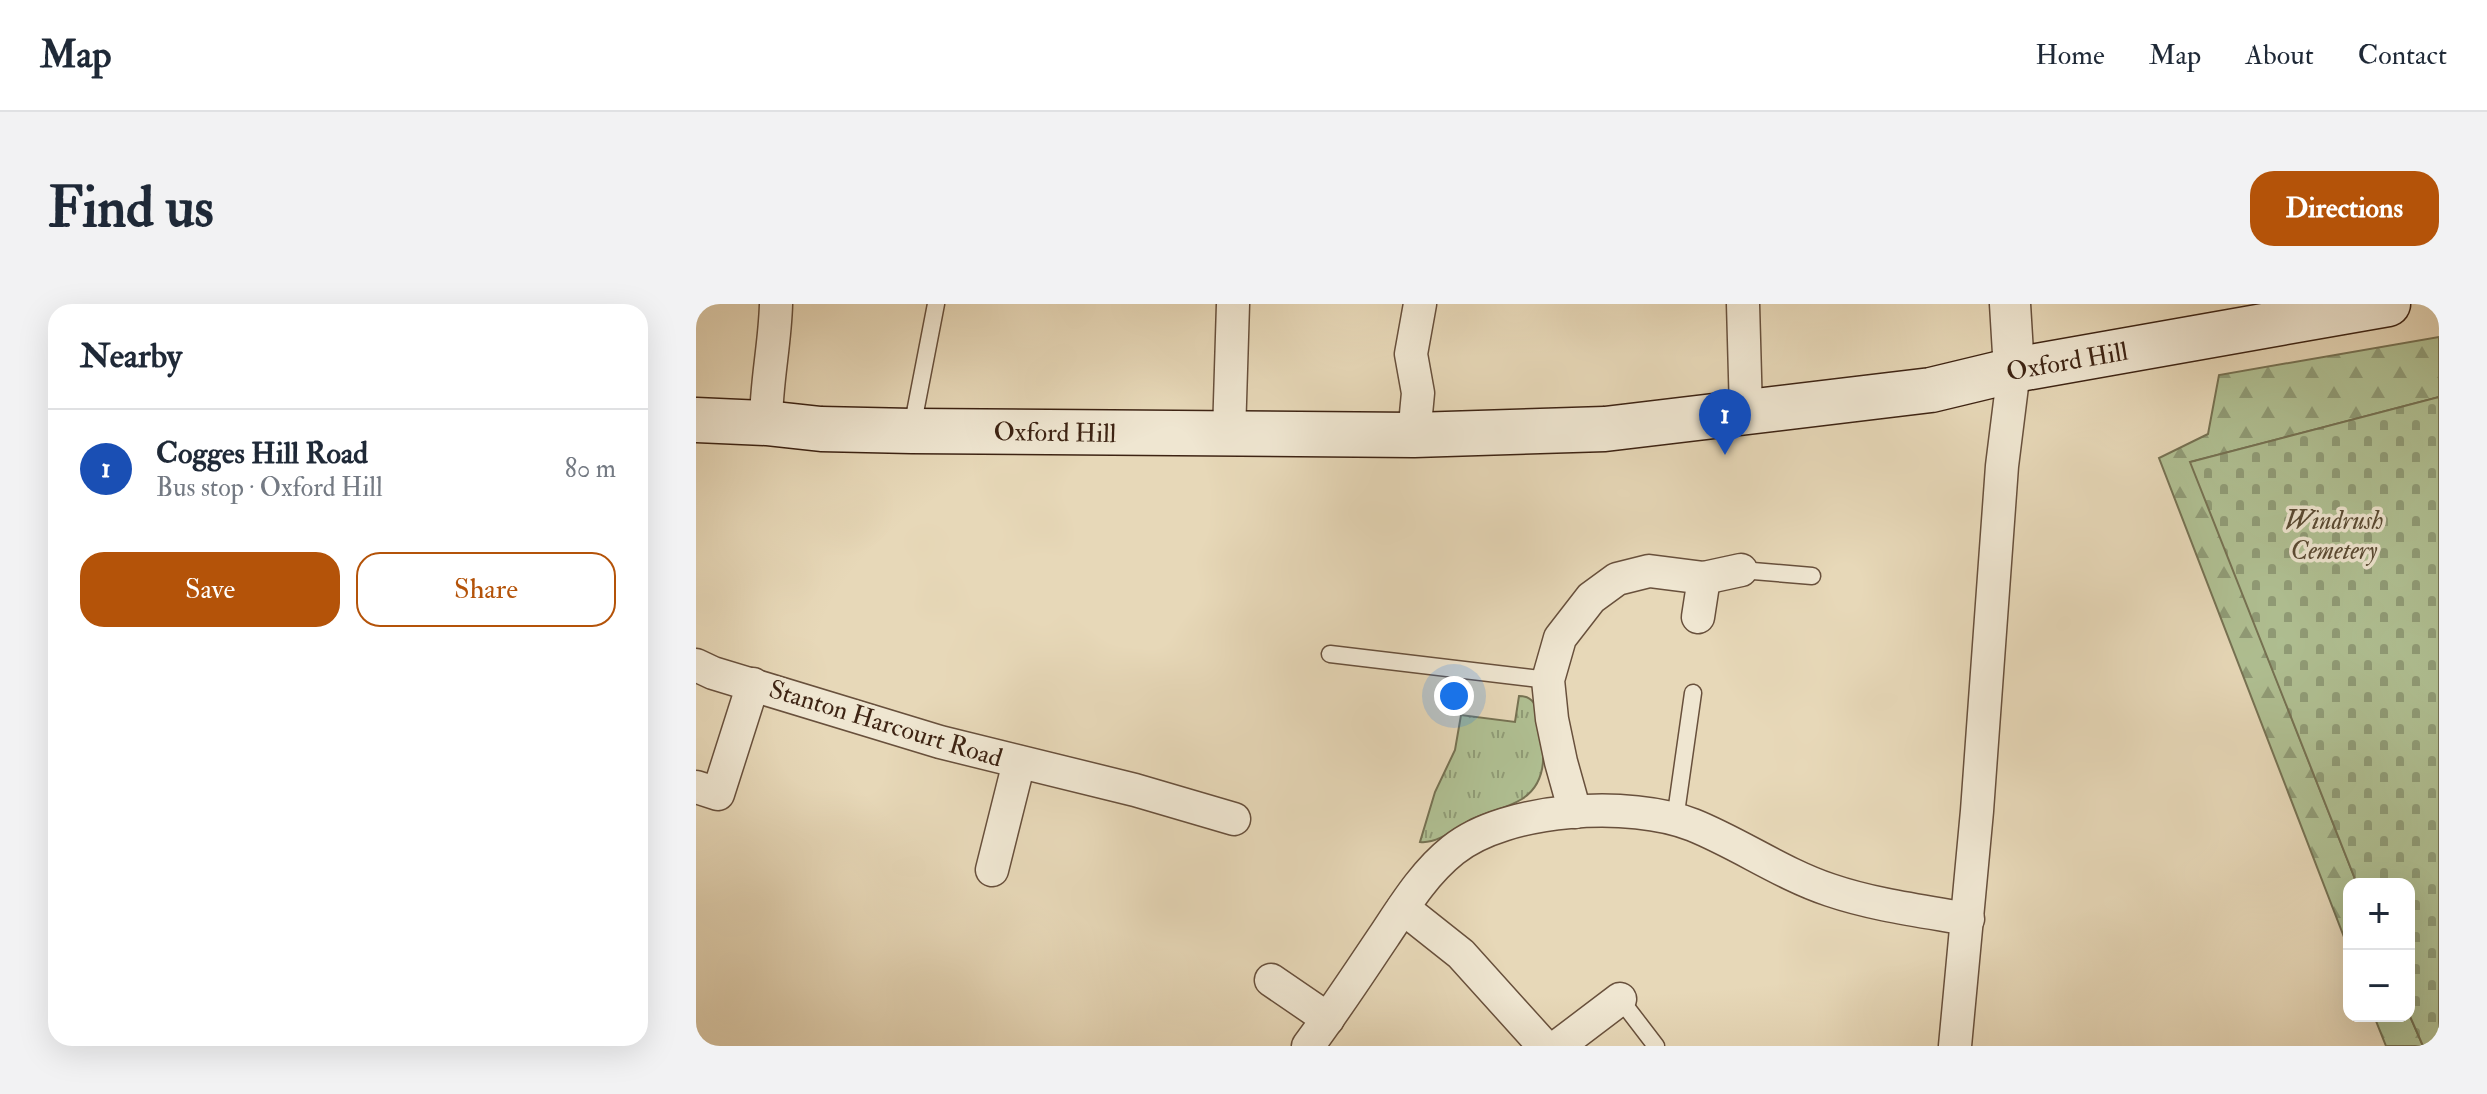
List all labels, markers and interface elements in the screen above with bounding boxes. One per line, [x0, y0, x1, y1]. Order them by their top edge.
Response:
text: Map [40, 31, 111, 79]
text: Home [2035, 38, 2105, 73]
text: Map [2149, 38, 2201, 73]
text: About [2245, 38, 2314, 73]
text: Contact [2358, 38, 2447, 73]
button: Directions [2250, 171, 2439, 246]
text: Find us [48, 173, 214, 244]
text: Nearby [80, 335, 182, 378]
street label: Oxford Hill [2004, 336, 2131, 388]
pin: 1 [1699, 389, 1751, 455]
street label: Oxford Hill [993, 416, 1117, 450]
text: Cogges Hill Road [156, 435, 368, 472]
text: 1 [101, 453, 111, 485]
text: 80 m [565, 453, 616, 485]
text: Bus stop · Oxford Hill [156, 472, 383, 504]
park label: Windrush Cemetery [2285, 505, 2383, 567]
button: Save [80, 552, 340, 627]
button: Share [356, 552, 616, 627]
street label: Stanton Harcourt Road [765, 673, 1007, 775]
your location [1434, 676, 1474, 716]
map controls [2343, 878, 2415, 1022]
button: + [2343, 878, 2415, 950]
button: − [2343, 950, 2415, 1022]

